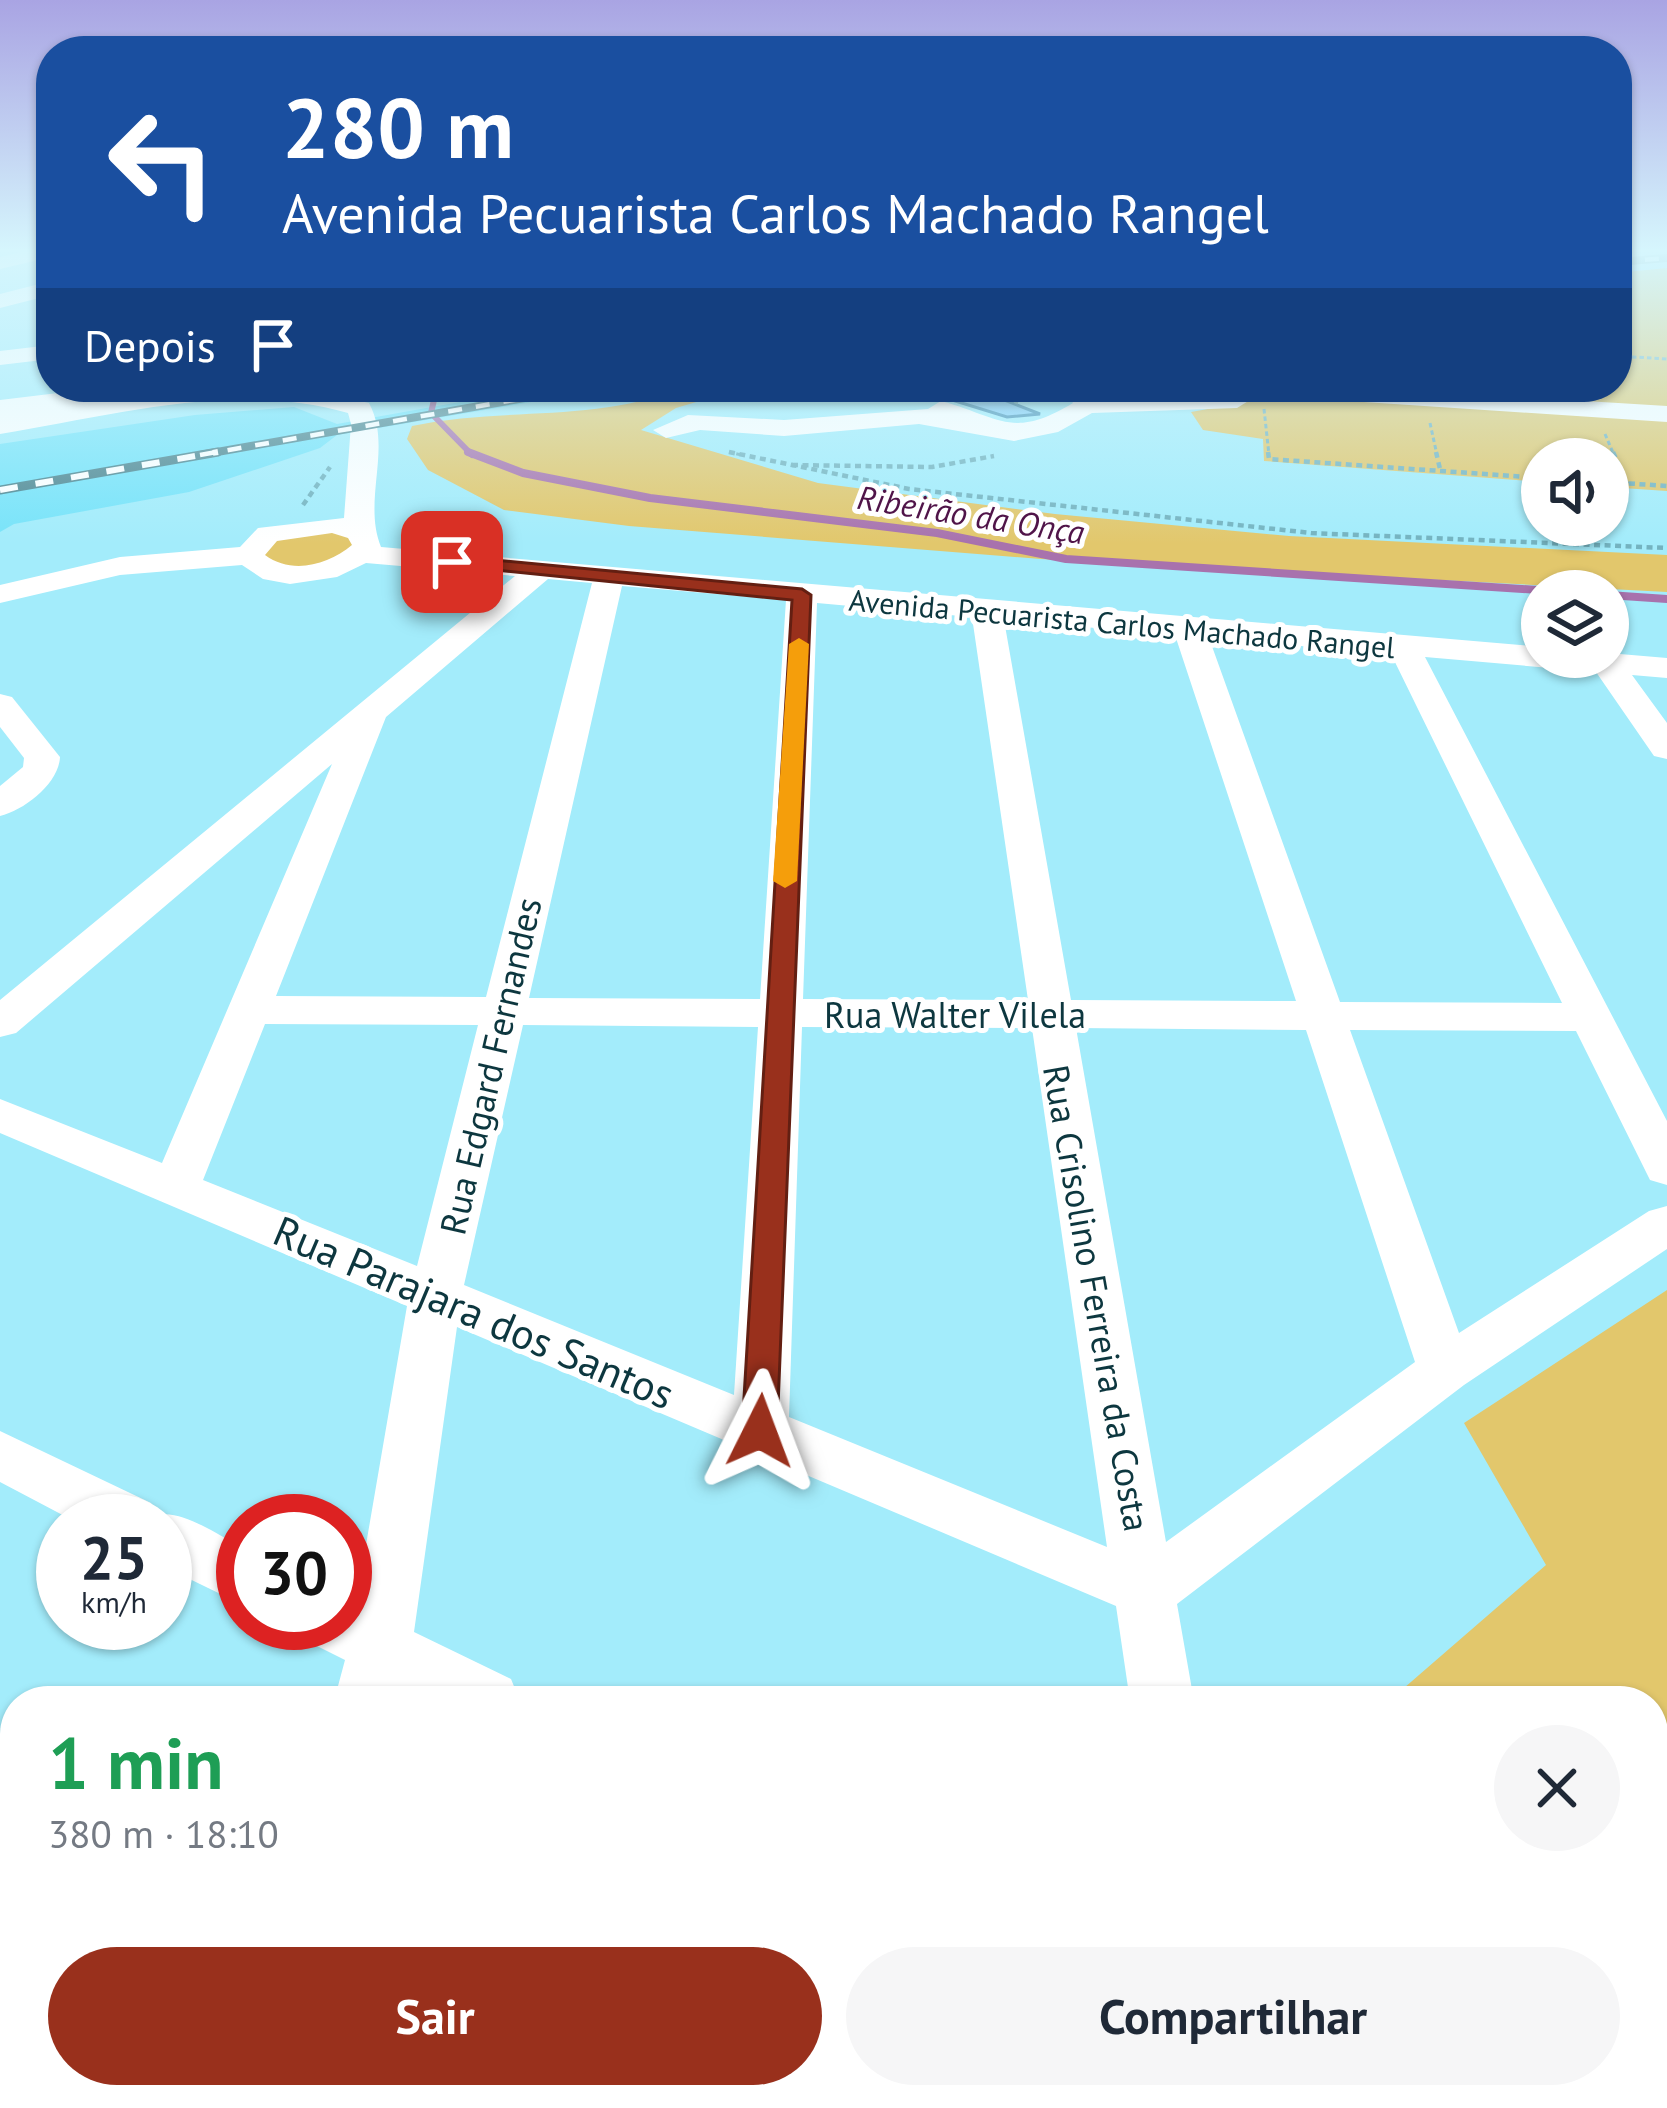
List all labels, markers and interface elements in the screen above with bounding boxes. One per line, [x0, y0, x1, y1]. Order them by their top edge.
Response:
text: 280 m [282, 72, 514, 181]
icon: left [84, 84, 240, 240]
text: Avenida Pecuarista Carlos Machado Rangel [282, 178, 1269, 248]
icon: arrive [240, 312, 306, 378]
text: Depois [84, 316, 216, 374]
map controls [1521, 438, 1629, 678]
button: sound [1521, 438, 1629, 546]
water label: Ribeirão da Onça [854, 475, 1088, 553]
pin [401, 511, 503, 613]
icon: arrive [419, 529, 485, 595]
button: layers [1521, 570, 1629, 678]
street label: Avenida Pecuarista Carlos Machado Rangel [847, 580, 1397, 666]
street label: Rua Edgard Fernandes [428, 893, 552, 1239]
street label: Rua Walter Vilela [824, 991, 1086, 1038]
street label: Rua Crisolino Ferreira da Costa [1033, 1061, 1161, 1535]
street label: Rua Parajara dos Santos [265, 1203, 683, 1421]
position arrow [697, 1368, 823, 1494]
speed limit sign: 30 [216, 1494, 372, 1650]
text: 25 [80, 1518, 148, 1596]
text: km/h [81, 1582, 147, 1621]
text: 1 min [48, 1716, 224, 1809]
button: close [1494, 1725, 1620, 1851]
text: 380 m · 18:10 [48, 1808, 279, 1859]
button: Sair [48, 1947, 822, 2085]
button: Compartilhar [846, 1947, 1620, 2085]

